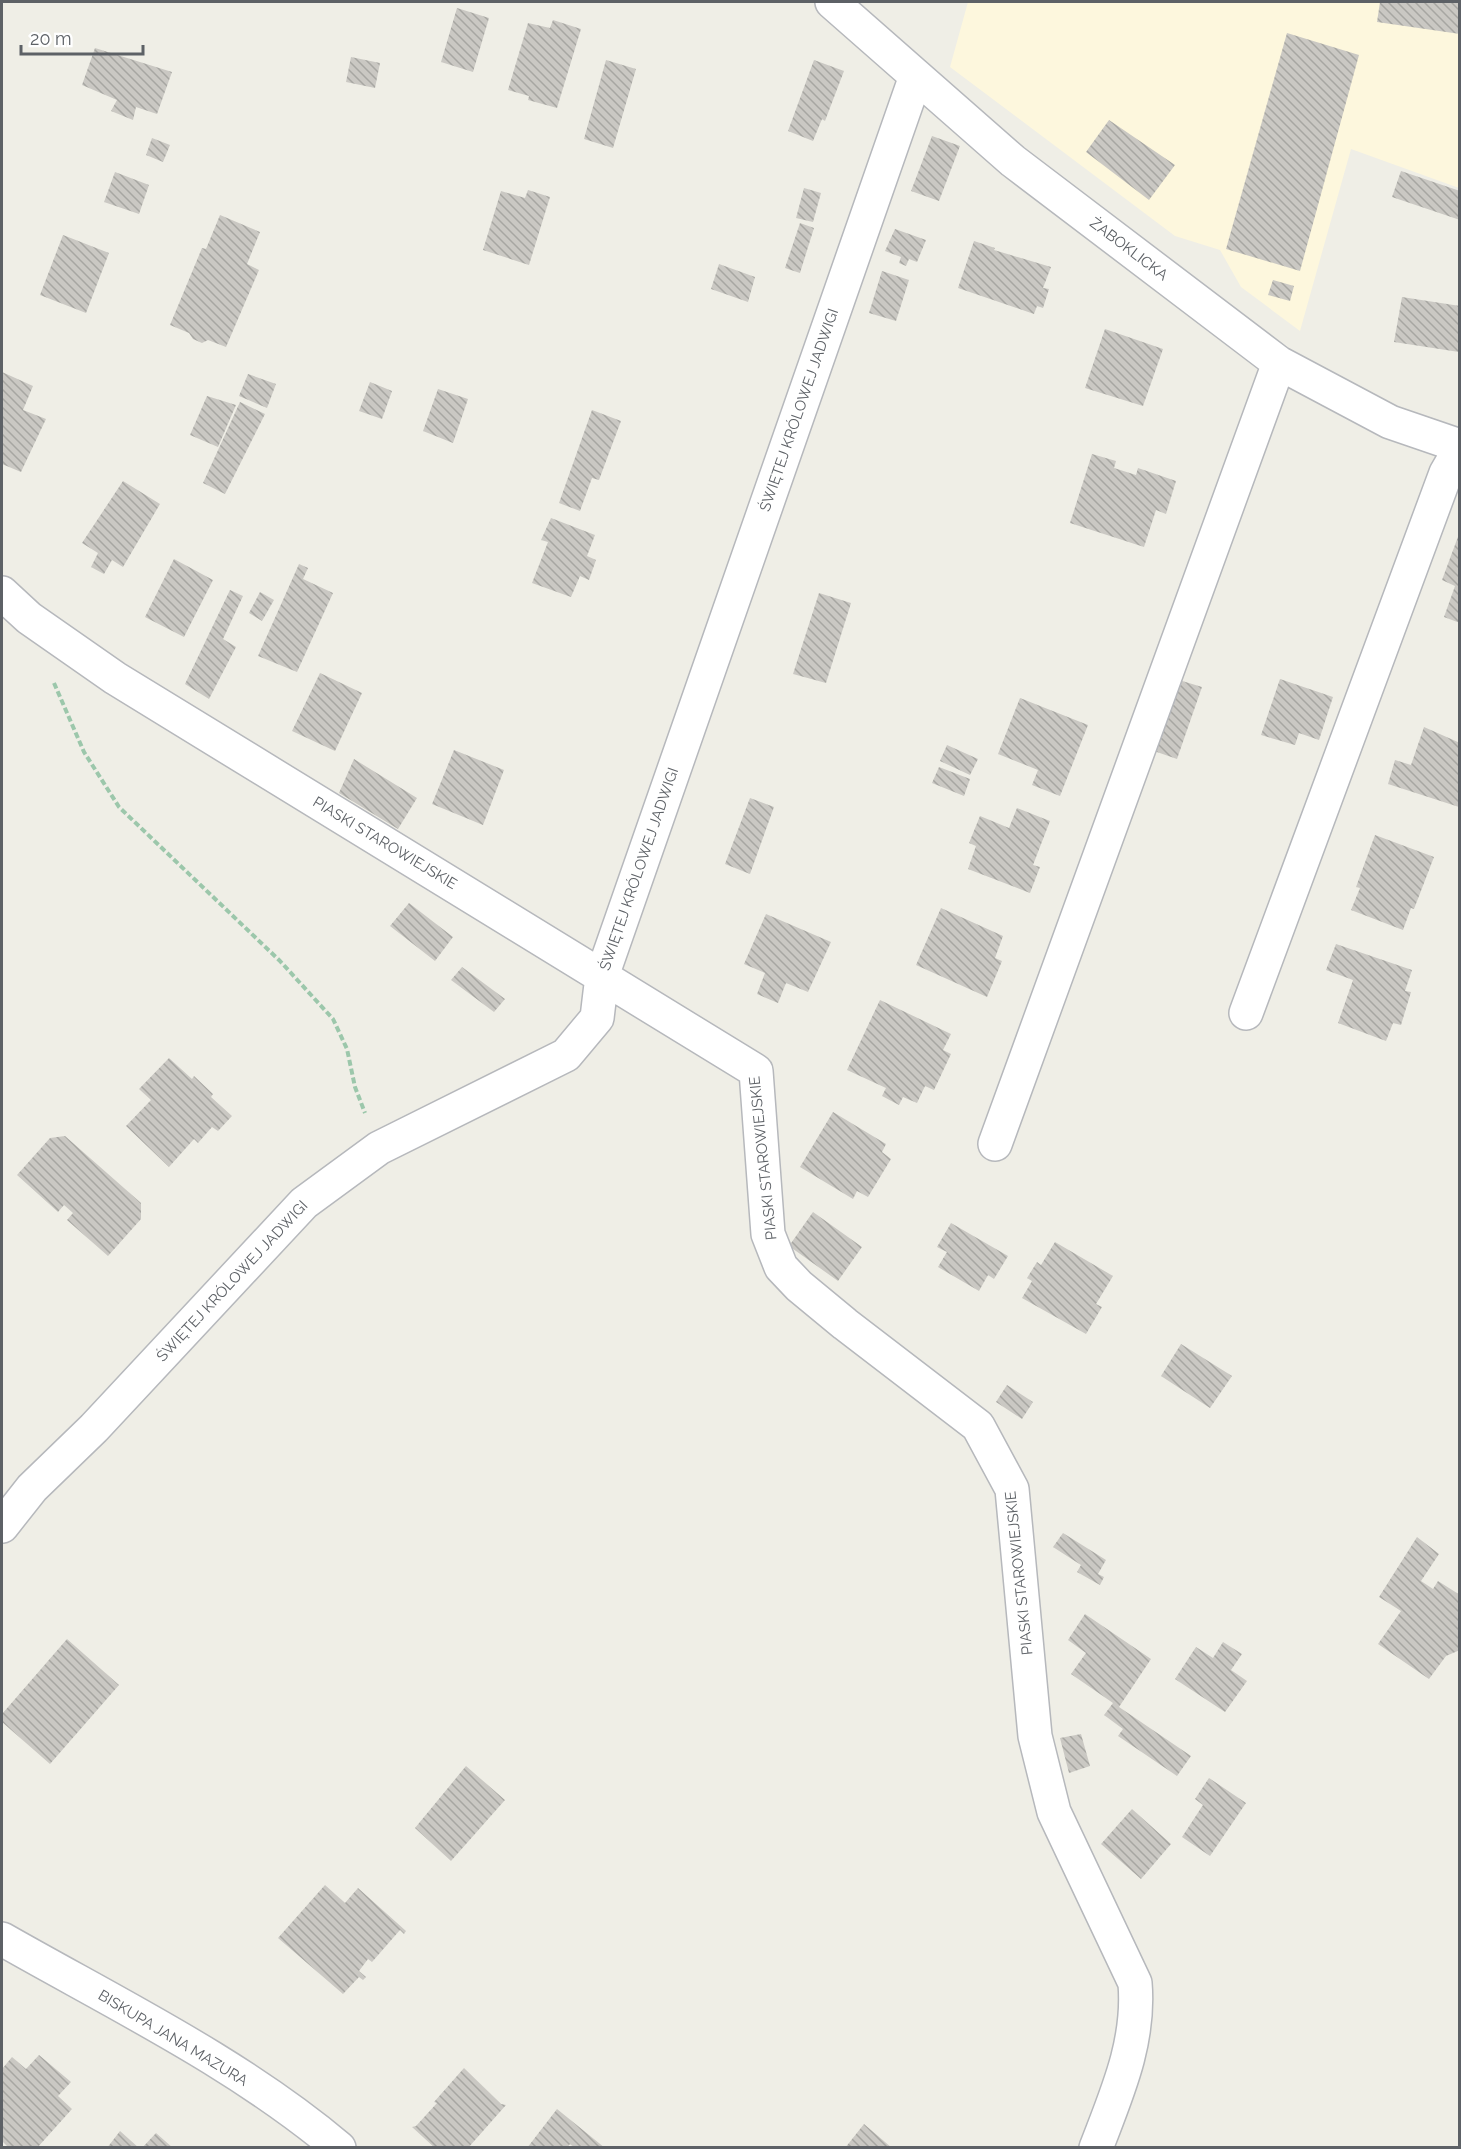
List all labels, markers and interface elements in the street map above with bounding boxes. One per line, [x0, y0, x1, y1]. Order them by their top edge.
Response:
scale bar [21, 18, 142, 56]
text: 20 m [30, 28, 72, 49]
street label: ŻABOKLICKA [1086, 213, 1172, 284]
street label: ŚWIĘTEJ KRÓLOWEJ JADWIGI [756, 306, 842, 514]
street label: ŚWIĘTEJ KRÓLOWEJ JADWIGI [596, 765, 682, 973]
street label: PIASKI STAROWIEJSKIE [310, 793, 460, 893]
street label: PIASKI STAROWIEJSKIE [745, 1075, 781, 1241]
street label: ŚWIĘTEJ KRÓLOWEJ JADWIGI [153, 1197, 311, 1365]
street label: PIASKI STAROWIEJSKIE [1001, 1490, 1037, 1656]
street label: BISKUPA JANA MAZURA [95, 1986, 251, 2090]

